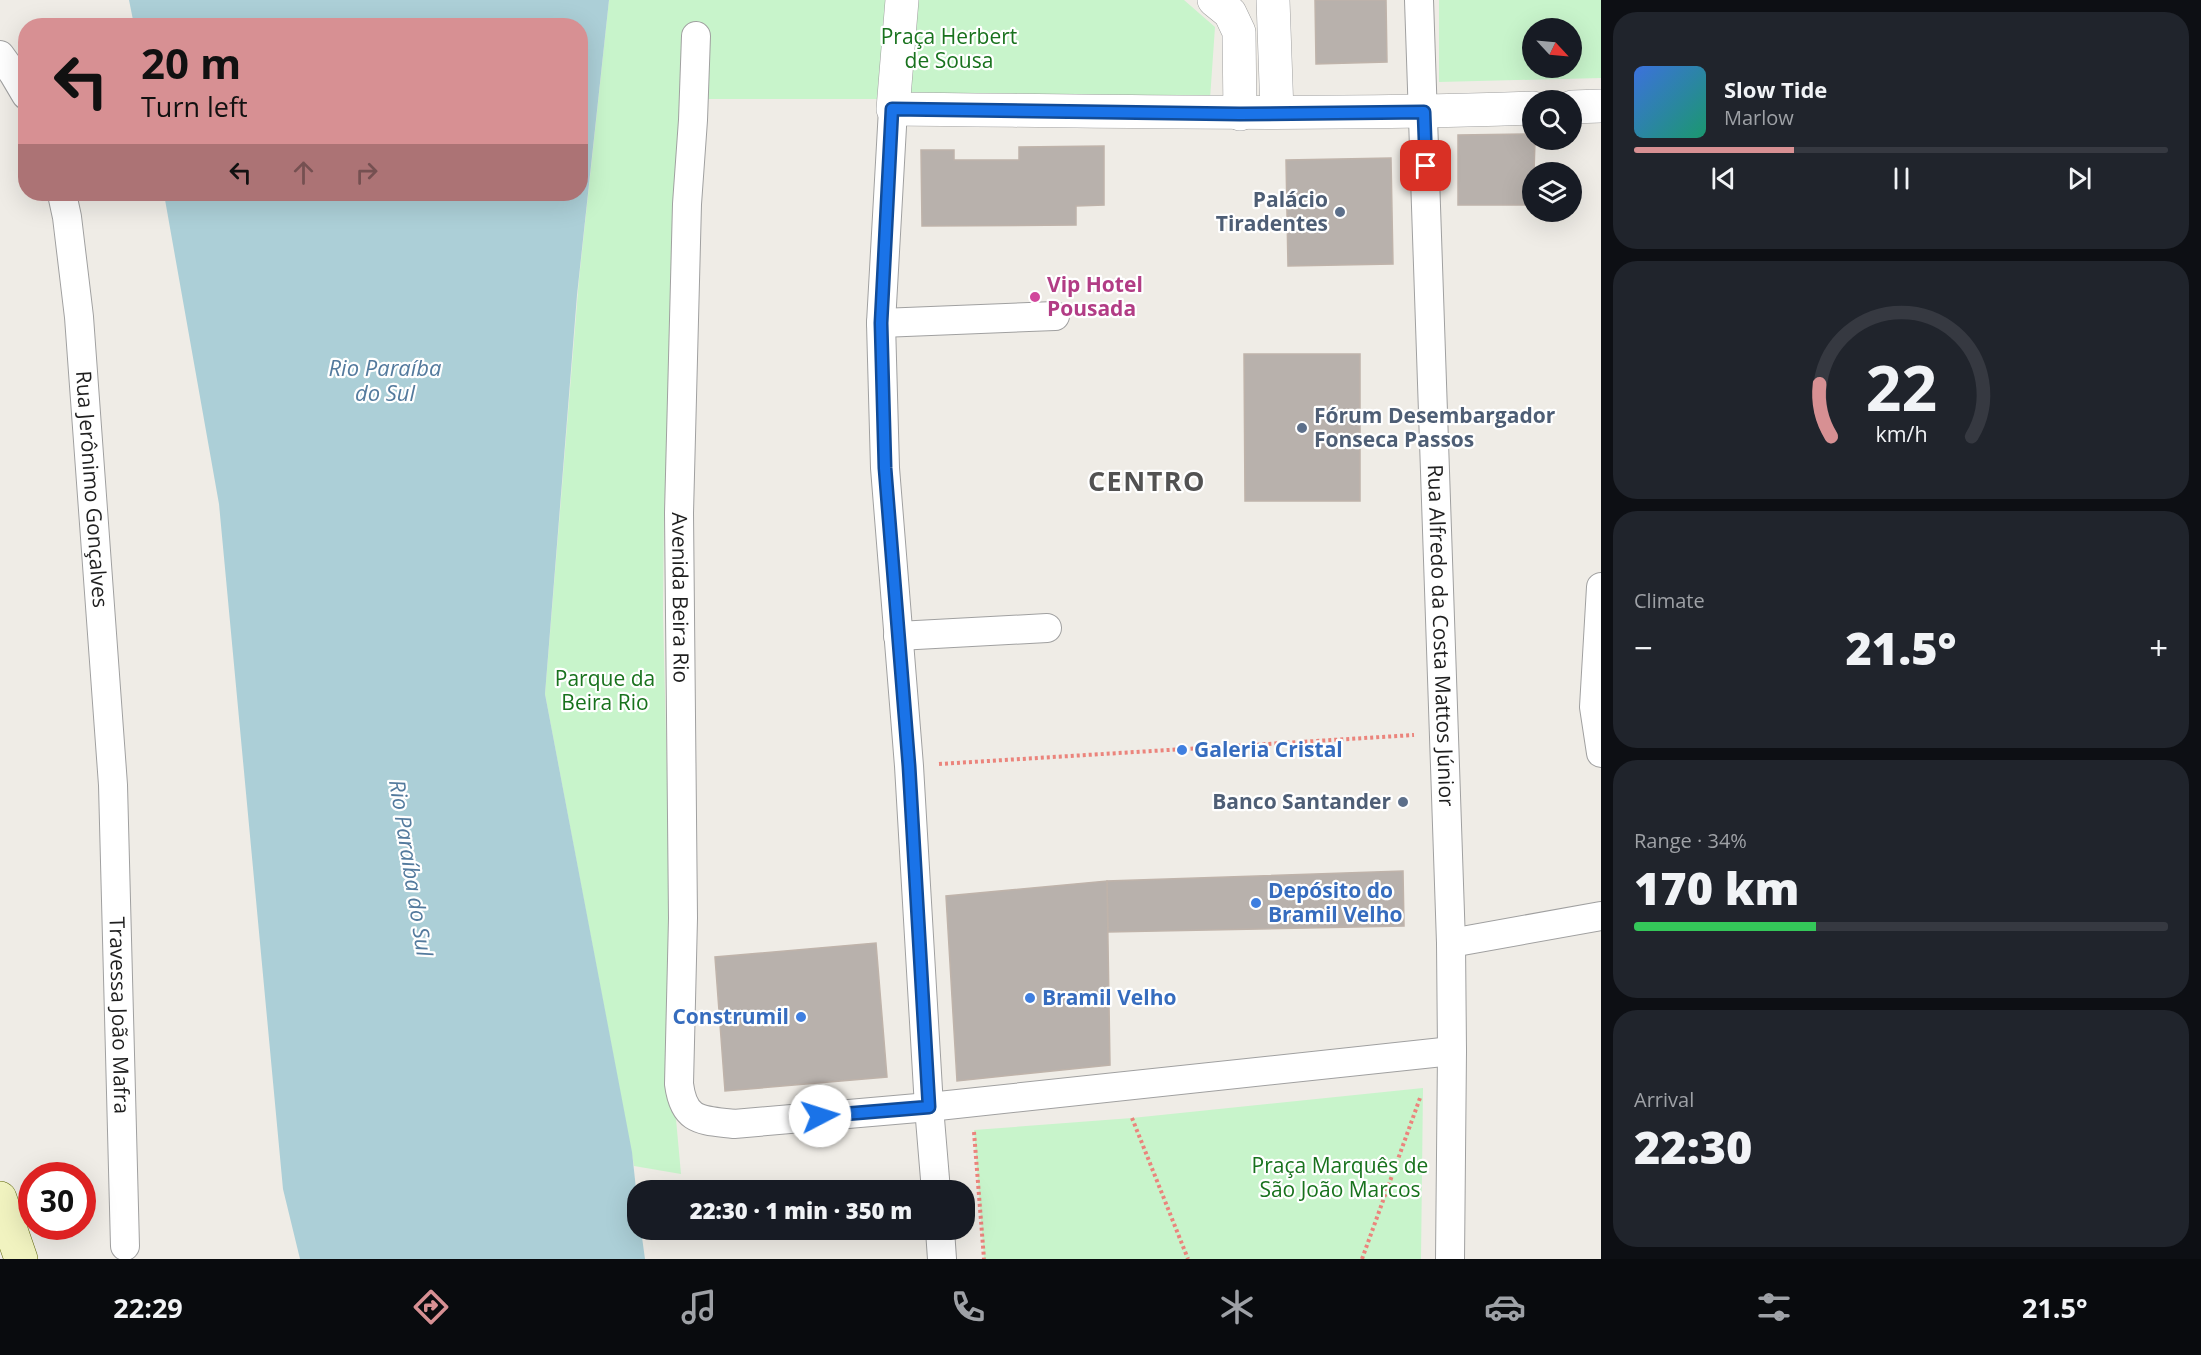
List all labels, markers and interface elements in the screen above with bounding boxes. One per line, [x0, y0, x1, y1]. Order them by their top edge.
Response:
north arrow [1522, 18, 1582, 78]
map controls [1522, 18, 1582, 222]
park label: Praça Herbert de Sousa [881, 22, 1017, 74]
text: 20 m [141, 34, 241, 91]
icon: left [42, 42, 120, 120]
text: Slow Tide [1724, 74, 1827, 104]
text: Turn left [141, 88, 248, 125]
button: search [1522, 90, 1582, 150]
text: Marlow [1724, 104, 1794, 131]
pin [1400, 140, 1451, 191]
icon: arrive [1409, 149, 1442, 182]
icon: left [224, 156, 257, 189]
icon: ahead [287, 156, 320, 189]
icon: right [350, 156, 383, 189]
button: layers [1522, 162, 1582, 222]
icon: previous [1707, 162, 1740, 195]
icon: pause [1885, 162, 1918, 195]
icon: next [2063, 162, 2096, 195]
place label: Palácio Tiradentes [1216, 185, 1328, 237]
marker: Palácio Tiradentes [1333, 205, 1347, 219]
place label: Vip Hotel Pousada [1047, 270, 1143, 322]
marker: Vip Hotel Pousada [1028, 290, 1042, 304]
text: 22 [1865, 344, 1937, 429]
water label: Rio Paraíba do Sul [329, 352, 441, 407]
street label: Rua Jerônimo Gonçalves [70, 370, 115, 609]
place label: Fórum Desembargador Fonseca Passos [1314, 401, 1556, 453]
text: km/h [1875, 420, 1927, 449]
marker: Fórum Desembargador Fonseca Passos [1295, 421, 1309, 435]
district label: CENTRO [1088, 462, 1206, 499]
street label: Rua Alfredo da Costa Mattos Júnior [1422, 464, 1461, 807]
street label: Avenida Beira Rio [666, 512, 696, 683]
text: Climate [1634, 587, 1705, 614]
text: 21.5° [1845, 617, 1957, 678]
text: − [1634, 625, 1653, 670]
text: + [2149, 625, 2168, 670]
park label: Parque da Beira Rio [555, 664, 655, 716]
place label: Galeria Cristal [1194, 735, 1343, 763]
marker: Galeria Cristal [1175, 743, 1189, 757]
water label: Rio Paraíba do Sul [383, 777, 441, 959]
place label: Banco Santander [1212, 787, 1391, 815]
marker: Banco Santander [1396, 795, 1410, 809]
text: Range · 34% [1634, 827, 1747, 854]
text: 170 km [1634, 857, 1799, 918]
place label: Depósito do Bramil Velho [1268, 876, 1403, 928]
marker: Depósito do Bramil Velho [1249, 896, 1263, 910]
street label: Travessa João Mafra [103, 916, 137, 1114]
place label: Bramil Velho [1042, 983, 1177, 1011]
marker: Bramil Velho [1023, 991, 1037, 1005]
place label: Construmil [672, 1002, 789, 1030]
marker: Construmil [794, 1010, 808, 1024]
position arrow [788, 1084, 852, 1148]
text: Arrival [1634, 1086, 1694, 1113]
text: 22:30 [1634, 1116, 1752, 1177]
park label: Praça Marquês de São João Marcos [1252, 1151, 1428, 1203]
speed limit sign: 30 [18, 1162, 96, 1240]
text: 22:30 · 1 min · 350 m [690, 1195, 912, 1225]
icon: directions [410, 1286, 452, 1328]
icon: music [678, 1286, 720, 1328]
icon: phone [947, 1286, 989, 1328]
icon: climate [1216, 1286, 1258, 1328]
icon: car [1484, 1286, 1526, 1328]
icon: filters [1753, 1286, 1795, 1328]
text: 22:29 [113, 1289, 183, 1326]
text: 21.5° [2022, 1289, 2088, 1326]

